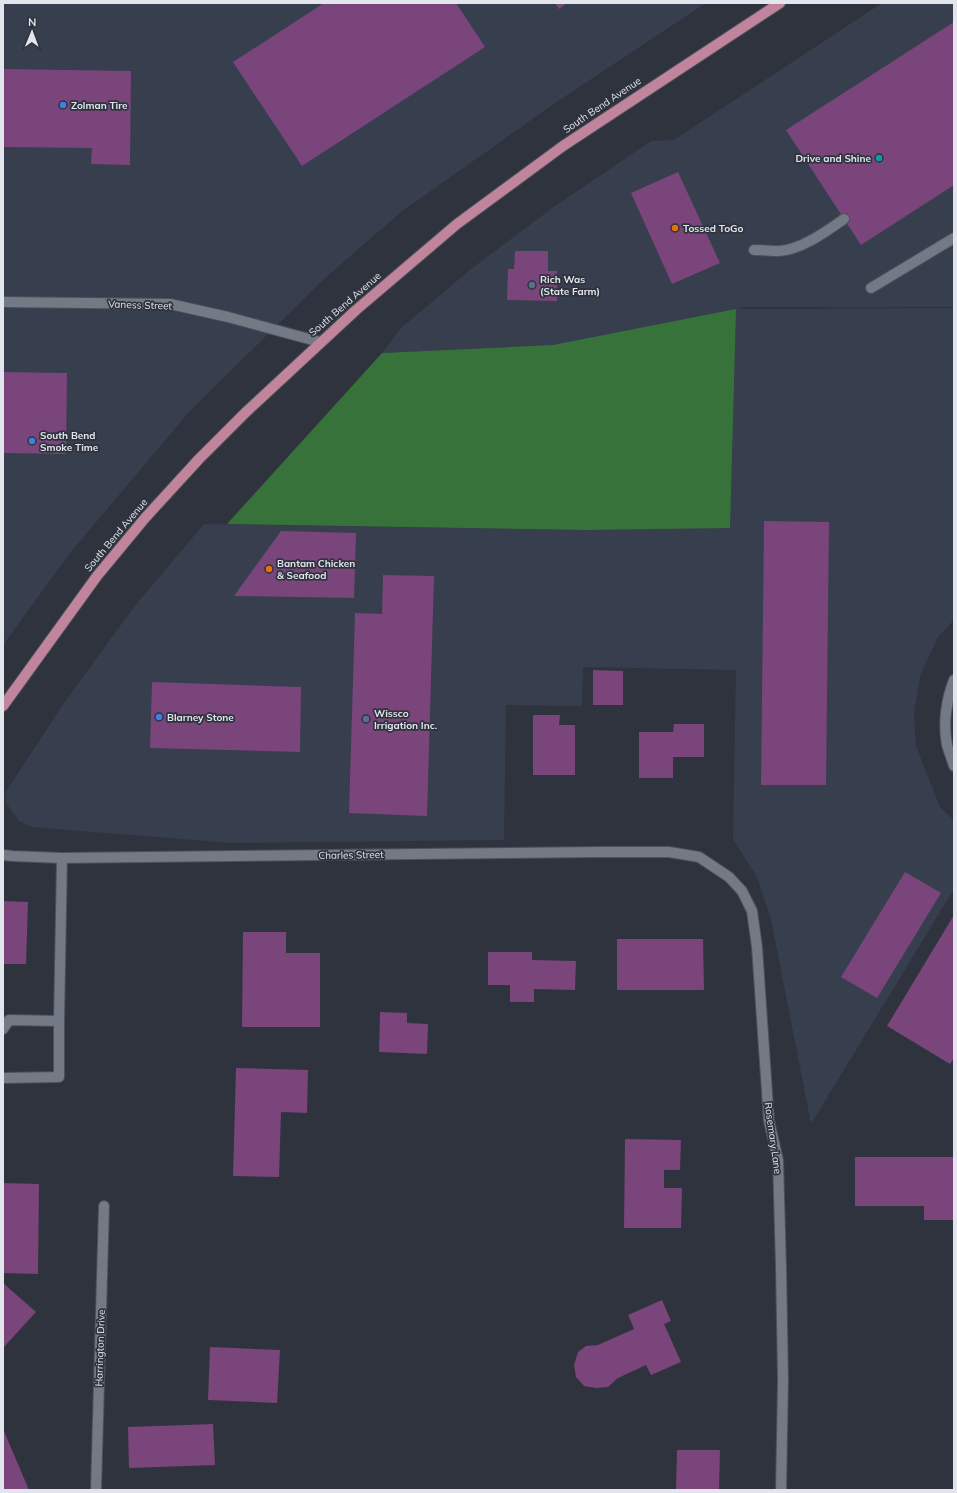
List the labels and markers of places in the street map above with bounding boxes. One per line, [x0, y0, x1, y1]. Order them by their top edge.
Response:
place label: Zolman Tire [71, 99, 128, 112]
marker: Zolman Tire [58, 100, 68, 110]
place label: Drive and Shine [796, 152, 872, 165]
marker: Drive and Shine [874, 153, 884, 163]
place label: Tossed ToGo [683, 222, 743, 235]
marker: Tossed ToGo [670, 223, 680, 233]
place label: Rich Was (State Farm) [540, 273, 600, 298]
marker: Rich Was (State Farm) [527, 280, 537, 290]
place label: South Bend Smoke Time [40, 429, 99, 454]
marker: South Bend Smoke Time [27, 436, 37, 446]
place label: Bantam Chicken & Seafood [277, 557, 355, 582]
marker: Bantam Chicken & Seafood [264, 564, 274, 574]
place label: Wissco Irrigation Inc. [374, 707, 437, 732]
place label: Blarney Stone [167, 711, 234, 724]
marker: Blarney Stone [154, 712, 164, 722]
marker: Wissco Irrigation Inc. [361, 714, 371, 724]

